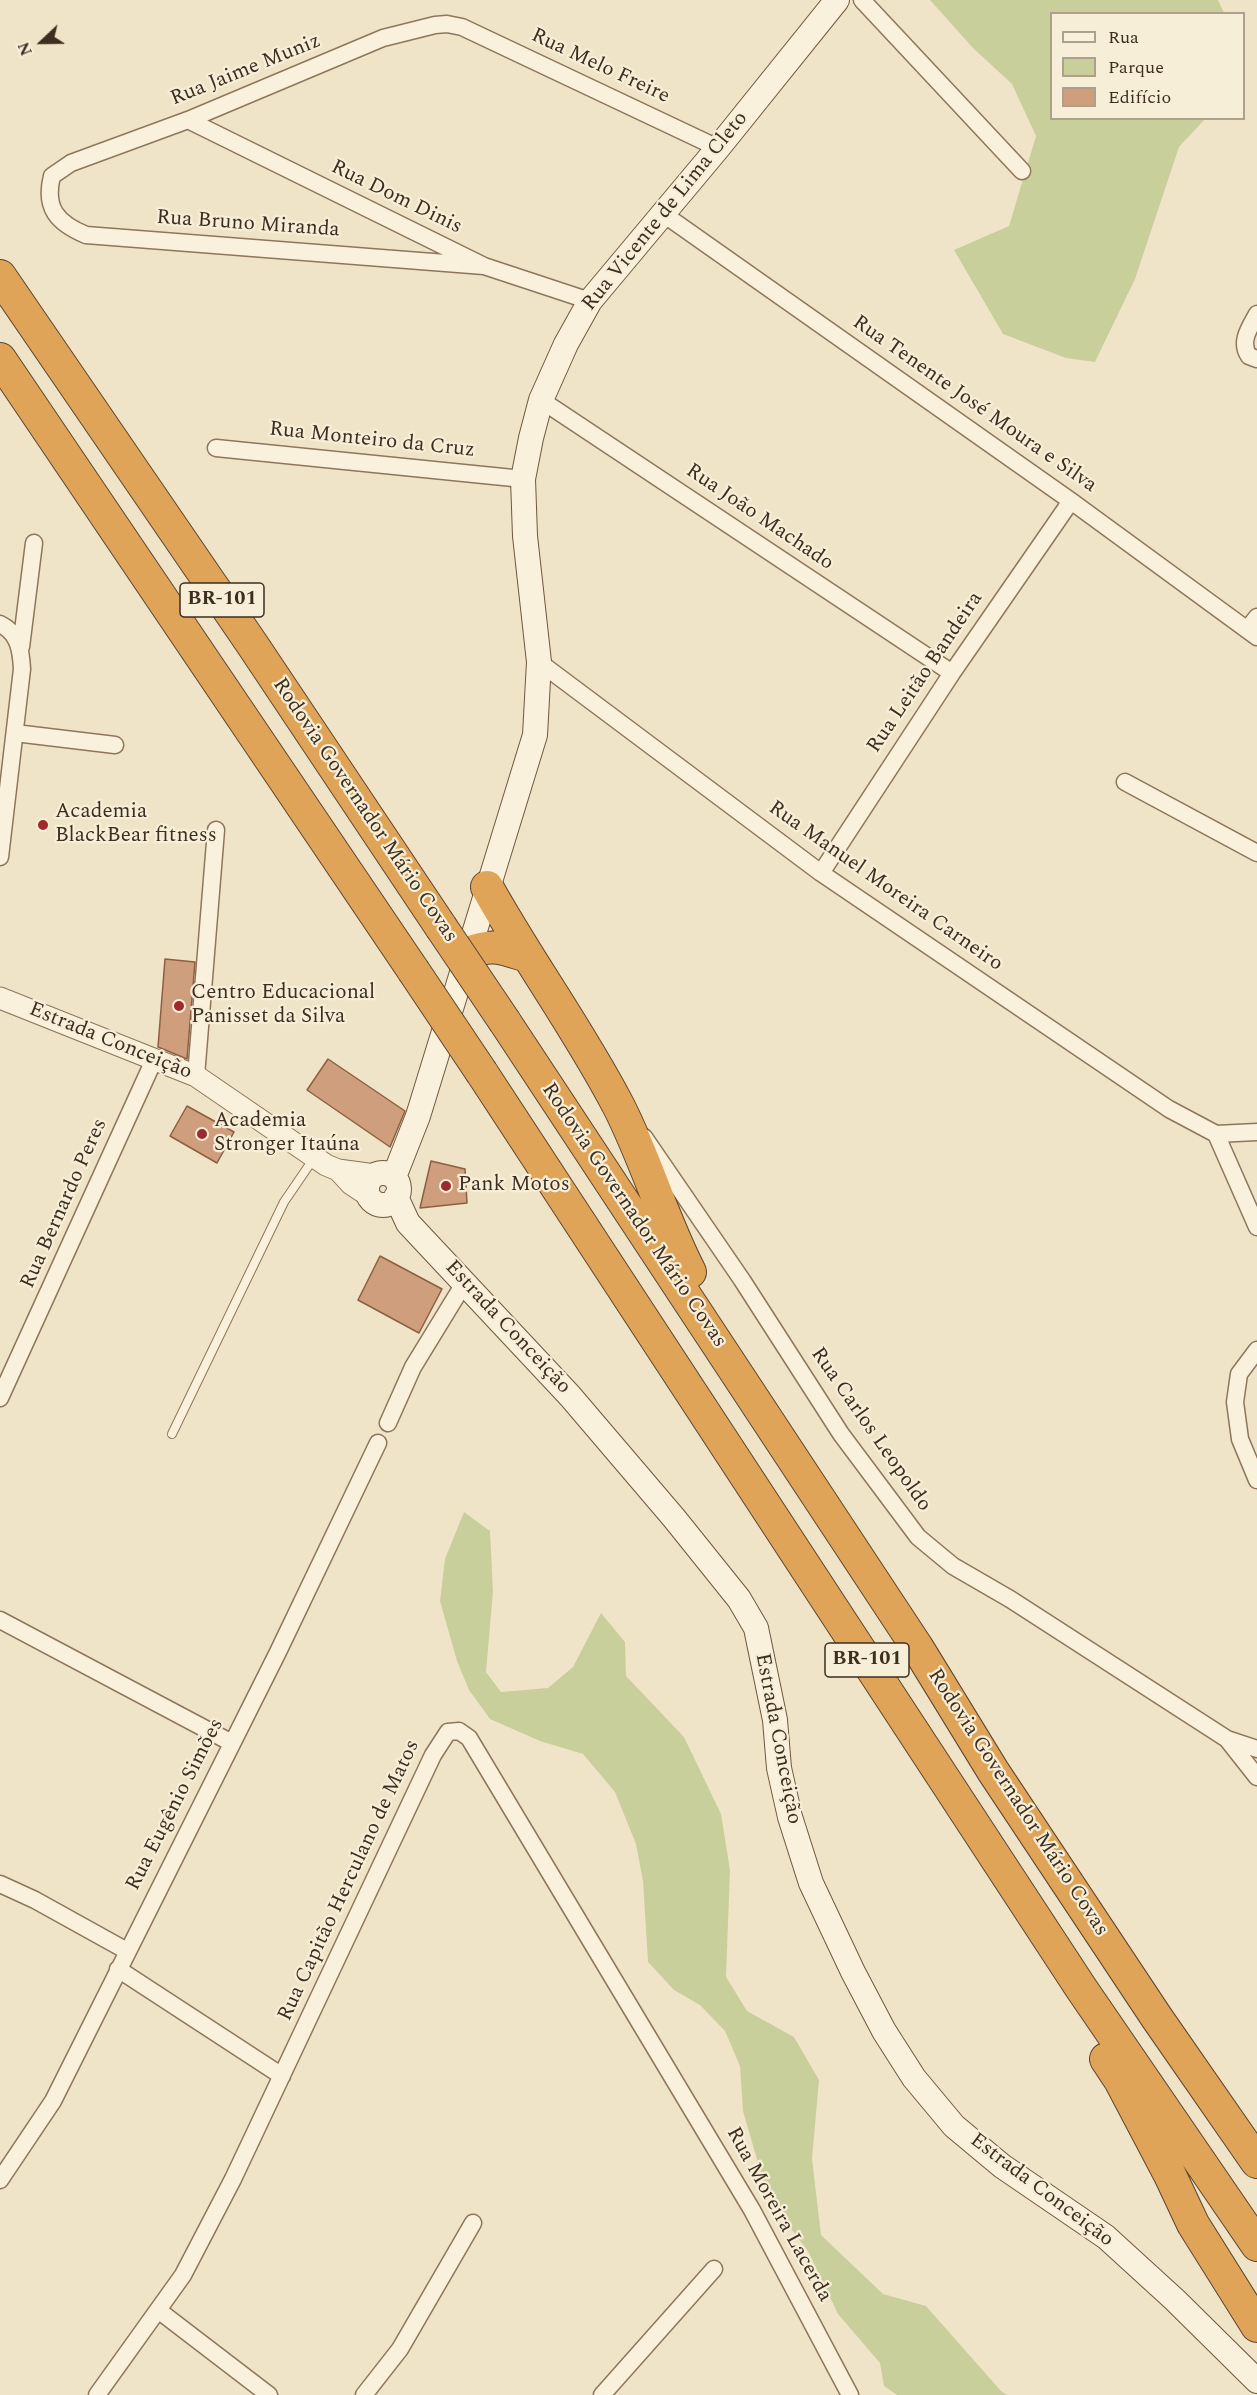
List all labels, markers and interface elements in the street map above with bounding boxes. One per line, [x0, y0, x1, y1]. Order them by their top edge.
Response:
north arrow [12, 12, 72, 72]
legend [1050, 12, 1245, 120]
street label: Rua Melo Freire [527, 24, 673, 110]
text: Rua [1108, 24, 1139, 51]
street label: Rua Jaime Muniz [167, 29, 325, 113]
text: N [12, 38, 39, 59]
text: Parque [1108, 54, 1164, 81]
text: Edifício [1108, 84, 1171, 111]
street label: Rua Vicente de Lima Cleto [578, 107, 754, 317]
street label: Rua Dom Dinis [326, 155, 466, 241]
street label: Rua Bruno Miranda [156, 206, 340, 244]
street label: Rua Tenente José Moura e Silva [847, 311, 1101, 499]
street label: Rua Monteiro da Cruz [268, 418, 476, 464]
street label: Rua João Machado [680, 459, 838, 577]
road number: BR-101 [180, 583, 264, 617]
street label: Rua Leitão Bandeira [863, 588, 989, 758]
street label: Rodovia Governador Mário Covas [266, 674, 462, 948]
street label: Rua Manuel Moreira Carneiro [763, 796, 1007, 978]
place label: Academia BlackBear fitness [55, 800, 217, 850]
marker: Academia BlackBear fitness [36, 818, 50, 832]
place label: Centro Educacional Panisset da Silva [191, 981, 375, 1031]
street label: Estrada Conceição [25, 998, 195, 1086]
marker: Centro Educacional Panisset da Silva [172, 999, 186, 1013]
street label: Rodovia Governador Mário Covas [535, 1079, 731, 1353]
place label: Academia Stronger Itaúna [214, 1109, 360, 1159]
street label: Rua Bernardo Peres [16, 1115, 114, 1293]
marker: Academia Stronger Itaúna [195, 1127, 209, 1141]
place label: Pank Motos [458, 1173, 570, 1199]
marker: Pank Motos [439, 1179, 453, 1193]
street label: Estrada Conceição [439, 1256, 575, 1400]
street label: Rua Carlos Leopoldo [804, 1343, 936, 1517]
road number: BR-101 [825, 1643, 909, 1677]
street label: Estrada Conceição [748, 1651, 806, 1827]
street label: Rodovia Governador Mário Covas [921, 1665, 1113, 1941]
street label: Rua Eugênio Simões [122, 1715, 230, 1895]
street label: Rua Capitão Herculano de Matos [274, 1736, 426, 2026]
street label: Rua Moreira Lacerda [719, 2123, 837, 2307]
street label: Estrada Conceição [964, 2129, 1118, 2253]

